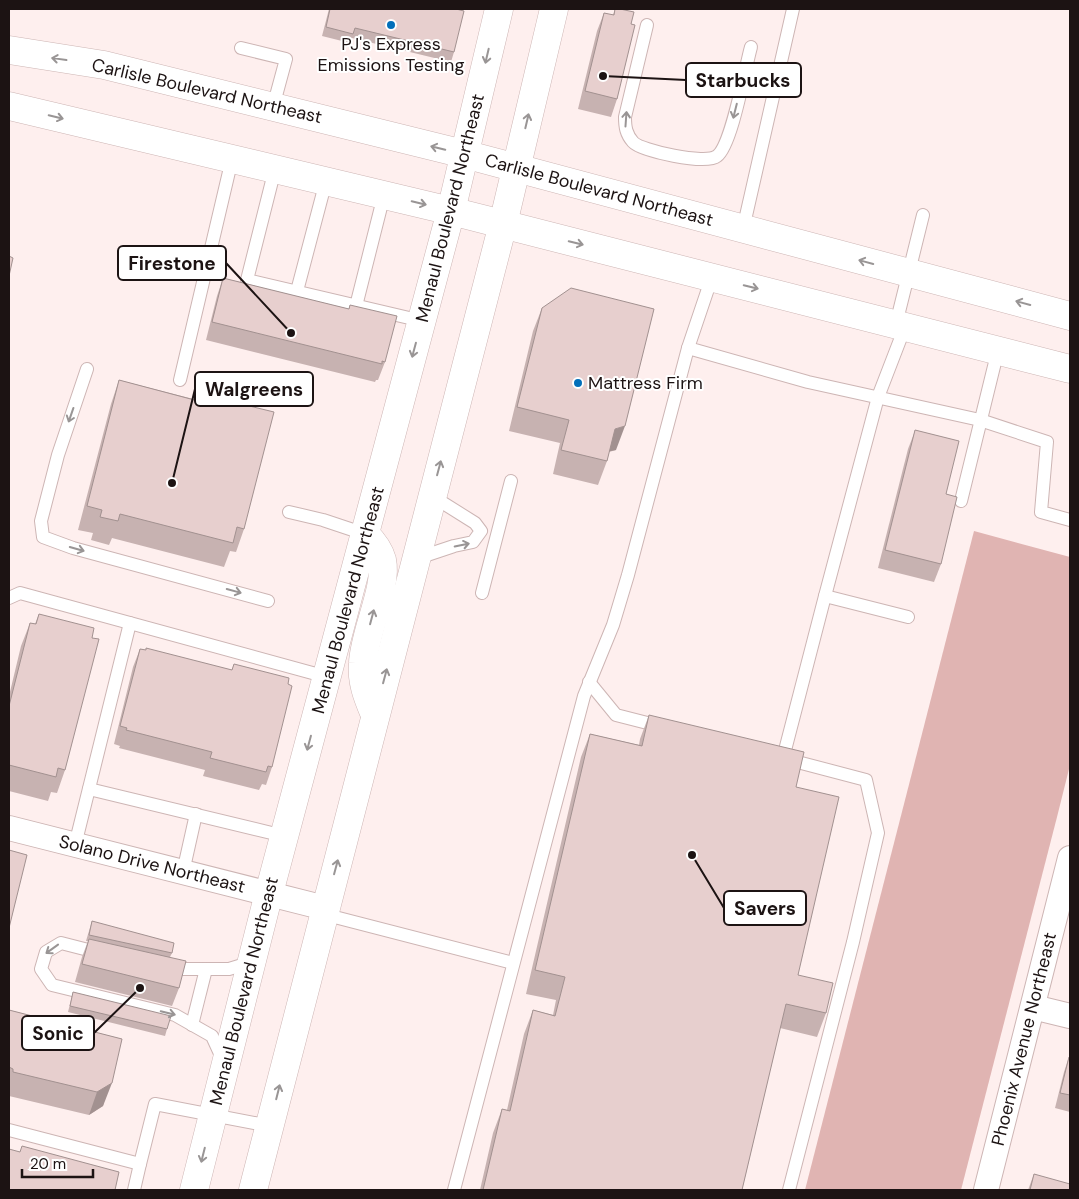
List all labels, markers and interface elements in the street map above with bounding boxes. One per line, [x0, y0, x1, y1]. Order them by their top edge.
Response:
marker: PJ's Express Emissions Testing [385, 19, 397, 31]
place label: PJ's Express Emissions Testing [318, 32, 464, 77]
one-way arrow [482, 48, 491, 64]
street label: Carlisle Boulevard Northeast [90, 53, 324, 129]
one-way arrow [51, 54, 67, 64]
callout: Starbucks [686, 63, 801, 97]
text: Starbucks [696, 68, 790, 93]
street label: Menaul Boulevard Northeast [410, 91, 490, 325]
one-way arrow [730, 103, 739, 119]
one-way arrow [621, 111, 631, 127]
one-way arrow [48, 113, 64, 122]
one-way arrow [523, 114, 532, 130]
one-way arrow [431, 143, 447, 152]
street label: Carlisle Boulevard Northeast [482, 148, 716, 232]
one-way arrow [410, 199, 426, 208]
one-way arrow [568, 239, 584, 248]
callout: Firestone [118, 246, 226, 280]
text: Firestone [128, 251, 216, 276]
one-way arrow [858, 256, 874, 266]
one-way arrow [742, 283, 758, 292]
one-way arrow [1016, 298, 1032, 307]
one-way arrow [409, 341, 419, 357]
place label: Mattress Firm [588, 371, 703, 395]
callout: Walgreens [195, 372, 313, 406]
text: Walgreens [205, 377, 303, 402]
marker: Mattress Firm [572, 377, 584, 389]
one-way arrow [66, 407, 75, 422]
one-way arrow [435, 460, 445, 476]
street label: Menaul Boulevard Northeast [306, 484, 390, 716]
one-way arrow [453, 539, 469, 549]
one-way arrow [69, 544, 85, 554]
one-way arrow [225, 587, 241, 597]
one-way arrow [368, 609, 377, 625]
one-way arrow [381, 668, 390, 684]
one-way arrow [304, 735, 314, 751]
street label: Solano Drive Northeast [56, 829, 248, 899]
one-way arrow [331, 859, 341, 875]
street label: Menaul Boulevard Northeast [204, 874, 284, 1108]
callout: Savers [724, 891, 806, 925]
text: Savers [734, 896, 796, 921]
street label: Phoenix Avenue Northeast [986, 930, 1062, 1148]
one-way arrow [45, 944, 59, 954]
one-way arrow [159, 1009, 175, 1018]
callout: Sonic [22, 1016, 94, 1050]
text: Sonic [32, 1021, 84, 1046]
one-way arrow [274, 1085, 283, 1101]
scale bar [22, 1146, 94, 1178]
one-way arrow [198, 1146, 207, 1162]
text: 20 m [30, 1154, 66, 1174]

